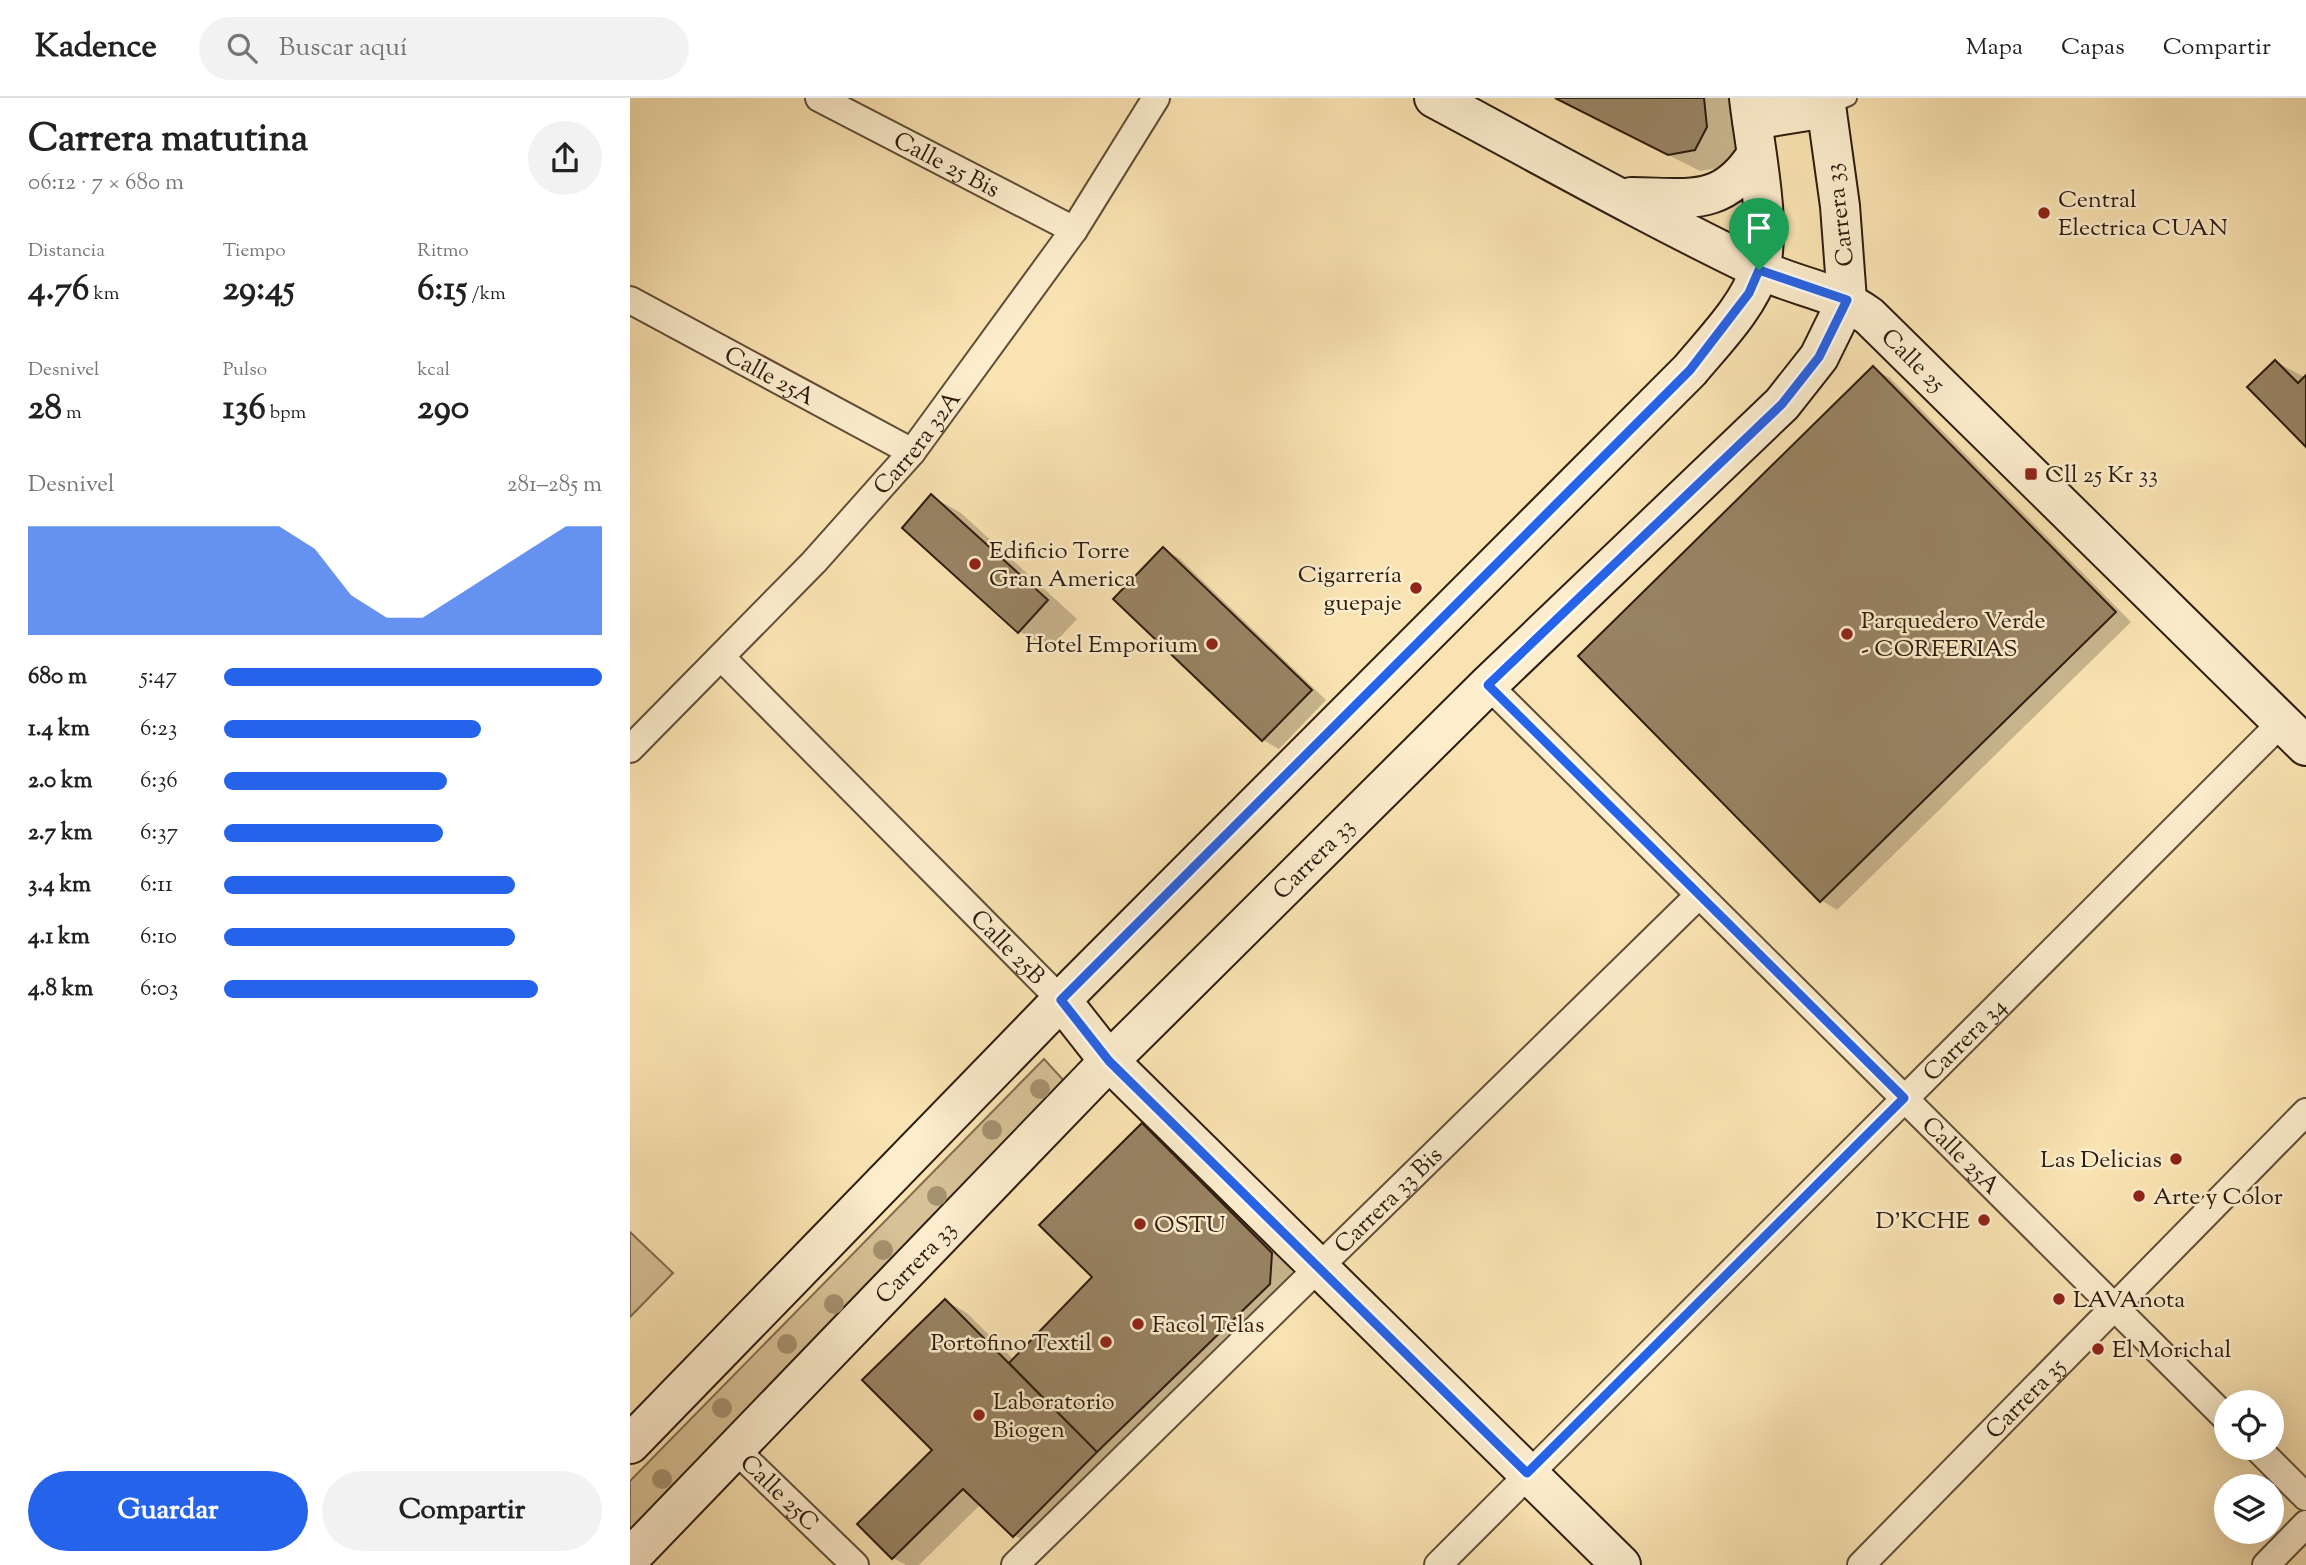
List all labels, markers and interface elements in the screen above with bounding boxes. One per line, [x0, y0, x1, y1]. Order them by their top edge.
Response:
search box [199, 17, 689, 80]
text: Kadence [35, 24, 157, 72]
icon: search [223, 29, 261, 67]
text: Buscar aquí [279, 30, 407, 67]
text: Mapa [1966, 31, 2023, 65]
text: Capas [2061, 31, 2125, 65]
text: Compartir [2163, 31, 2271, 65]
text: Carrera matutina [28, 114, 308, 168]
button: share [528, 121, 602, 195]
street label: Calle 25 Bis [887, 124, 1005, 208]
street label: Carrera 33 [1818, 161, 1864, 268]
text: 06:12 · 7 × 680 m [28, 167, 184, 200]
place label: Central Electrica CUAN [2058, 184, 2228, 246]
pin [1729, 198, 1789, 270]
marker: Central Electrica CUAN [2036, 205, 2052, 221]
icon: arrive [1740, 209, 1778, 247]
text: Distancia [28, 238, 105, 265]
text: Tiempo [223, 238, 286, 265]
text: Ritmo [417, 238, 469, 265]
text: 4.76 [28, 265, 89, 316]
text: 29:45 [223, 265, 295, 316]
text: 6:15 [417, 265, 467, 316]
text: km [89, 281, 120, 308]
text: /km [467, 281, 506, 308]
street label: Calle 25 [1872, 322, 1952, 401]
street label: Calle 25A [718, 339, 821, 416]
text: Desnivel [28, 357, 99, 384]
text: Pulso [223, 357, 267, 384]
text: kcal [417, 357, 450, 384]
text: 28 [28, 384, 62, 435]
text: 136 [223, 384, 266, 435]
text: 290 [417, 384, 469, 435]
street label: Carrera 32A [866, 384, 970, 503]
text: m [62, 400, 82, 427]
text: bpm [266, 400, 306, 427]
place label: Cll 25 Kr 33 [2045, 459, 2158, 493]
marker: Cll 25 Kr 33 [2023, 466, 2039, 482]
text: Desnivel [28, 469, 114, 502]
text: 281–285 m [507, 469, 602, 502]
place label: Edificio Torre Gran America [989, 535, 1136, 597]
marker: Edificio Torre Gran America [967, 556, 983, 572]
place label: Cigarrería guepaje [1298, 559, 1402, 621]
marker: Cigarrería guepaje [1408, 580, 1424, 596]
place label: Parquedero Verde - CORFERIAS [1861, 605, 2046, 667]
marker: Parquedero Verde - CORFERIAS [1839, 626, 1855, 642]
place label: Hotel Emporium [1025, 629, 1198, 663]
marker: Hotel Emporium [1204, 636, 1220, 652]
text: 680 m [28, 661, 87, 694]
text: 5:47 [140, 661, 177, 694]
text: 1.4 km [28, 713, 90, 746]
text: 6:23 [140, 713, 177, 746]
text: 2.0 km [28, 765, 93, 798]
text: 6:36 [140, 765, 178, 798]
street label: Carrera 33 [1266, 811, 1363, 908]
text: 2.7 km [28, 817, 93, 850]
text: 6:37 [140, 817, 178, 850]
text: 3.4 km [28, 869, 91, 902]
text: 6:11 [140, 869, 173, 902]
street label: Calle 25B [962, 903, 1052, 994]
text: 4.1 km [28, 921, 90, 954]
text: 6:10 [140, 921, 177, 954]
text: 4.8 km [28, 973, 93, 1006]
text: 6:03 [140, 973, 178, 1006]
street label: Carrera 34 [1916, 991, 2015, 1090]
street label: Calle 25A [1913, 1110, 2007, 1204]
street label: Carrera 33 Bis [1327, 1140, 1451, 1262]
place label: Las Delicias [2040, 1144, 2162, 1178]
marker: Las Delicias [2168, 1151, 2184, 1167]
place label: Arte y Color [2153, 1181, 2283, 1215]
marker: Arte y Color [2131, 1188, 2147, 1204]
place label: D'KCHE [1875, 1205, 1971, 1239]
place label: OSTU [1154, 1209, 1226, 1243]
marker: D'KCHE [1976, 1212, 1992, 1228]
street label: Carrera 33 [868, 1214, 965, 1313]
marker: OSTU [1132, 1216, 1148, 1232]
place label: LAVAnota [2073, 1284, 2185, 1318]
marker: LAVAnota [2051, 1291, 2067, 1307]
place label: Facol Telas [1152, 1309, 1264, 1343]
marker: Facol Telas [1130, 1316, 1146, 1332]
place label: Portofino Textil [930, 1327, 1092, 1361]
marker: Portofino Textil [1098, 1334, 1114, 1350]
place label: El Morichal [2112, 1334, 2232, 1368]
marker: El Morichal [2090, 1341, 2106, 1357]
street label: Carrera 35 [1979, 1351, 2074, 1448]
place label: Laboratorio Biogen [993, 1386, 1115, 1448]
map controls [2214, 1390, 2284, 1544]
button: locate [2214, 1390, 2284, 1460]
marker: Laboratorio Biogen [971, 1407, 987, 1423]
street label: Calle 25C [731, 1447, 826, 1540]
button: Guardar [28, 1471, 308, 1551]
button: Compartir [322, 1471, 602, 1551]
button: layers [2214, 1474, 2284, 1544]

